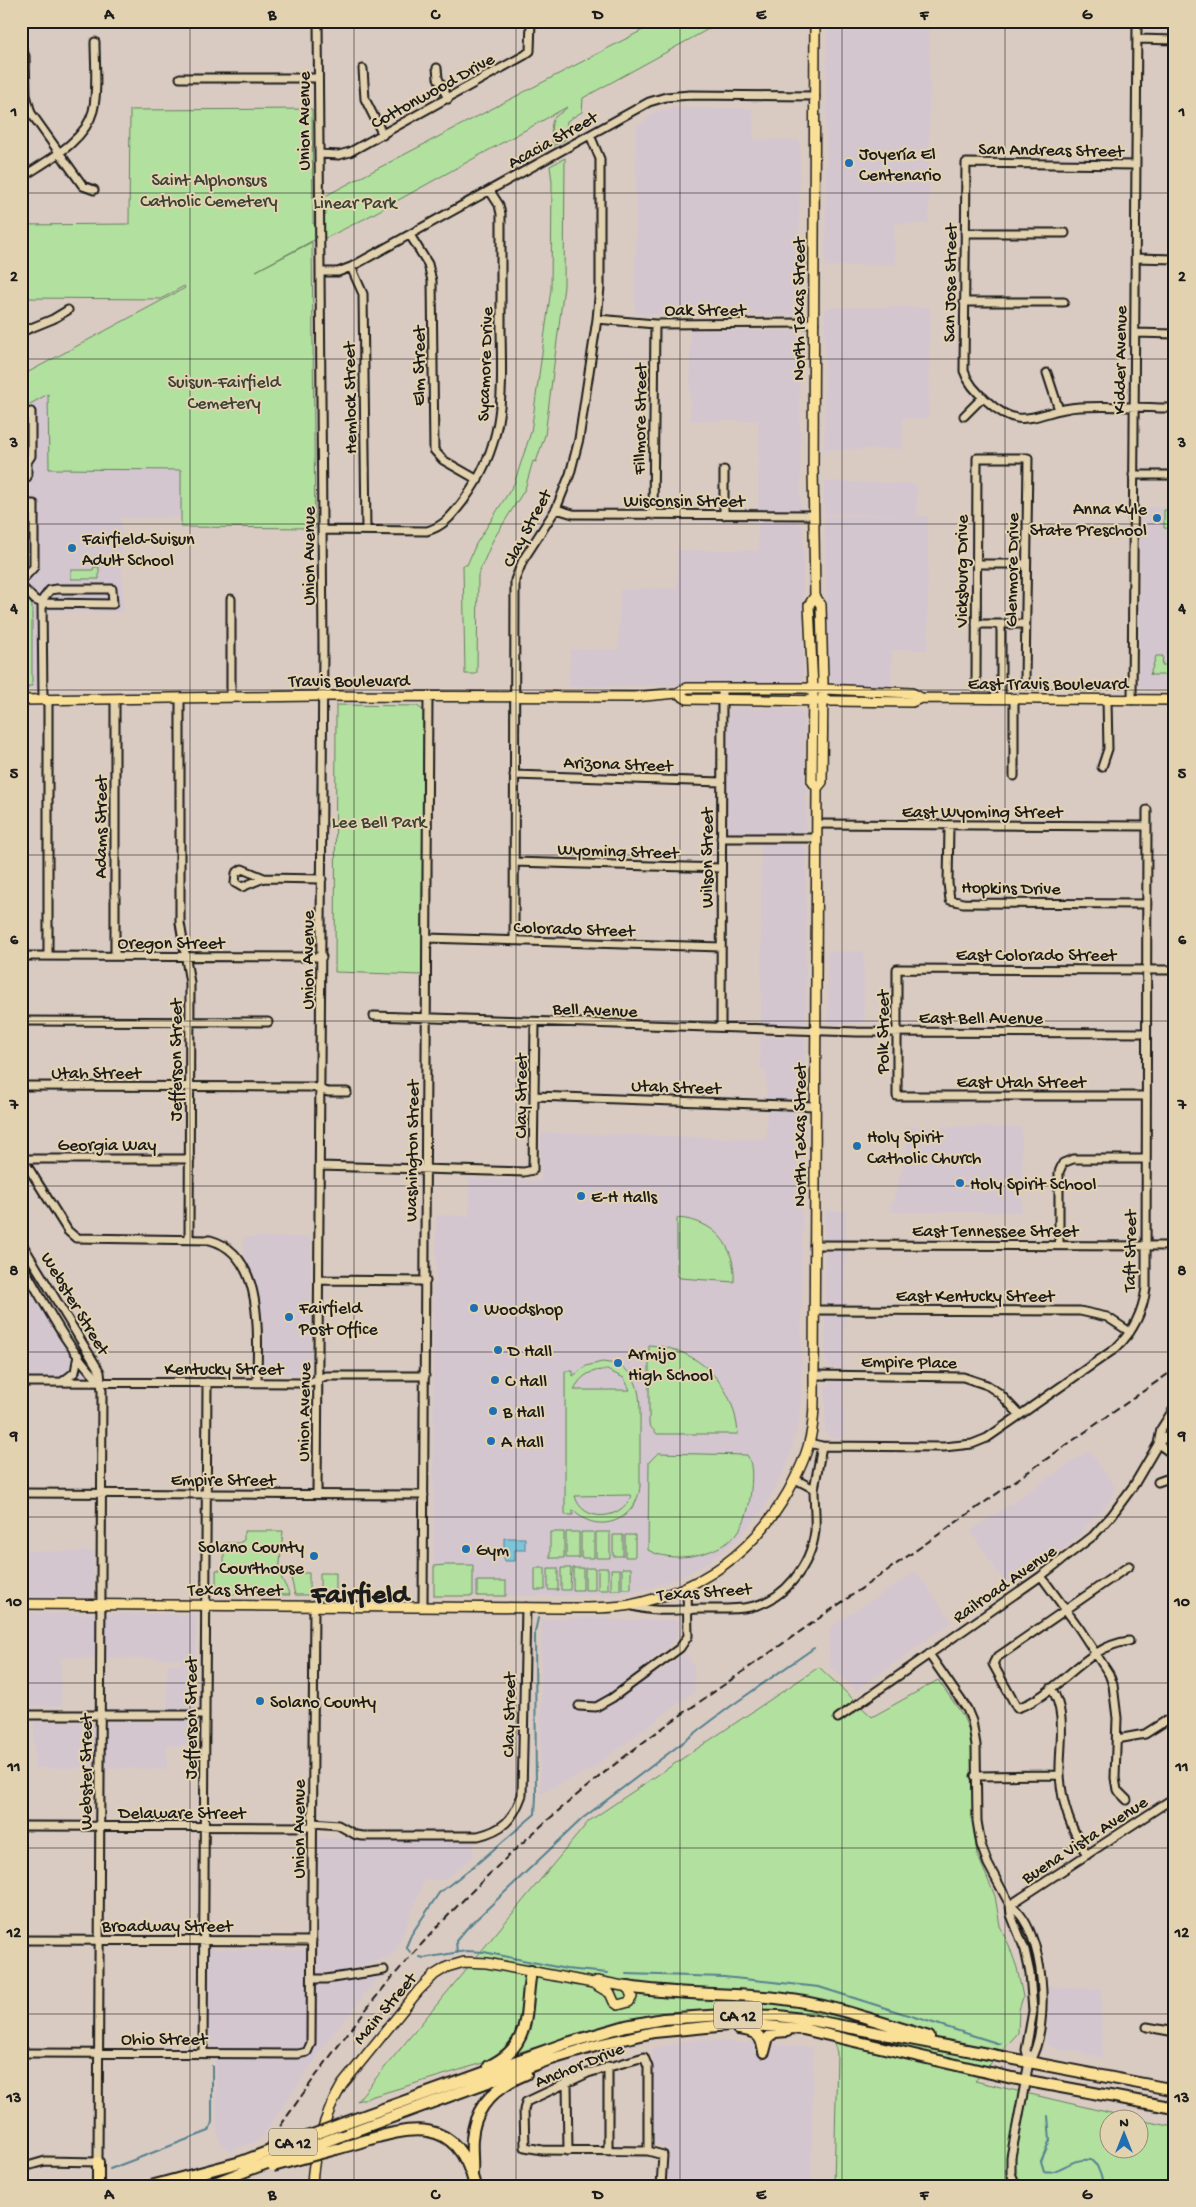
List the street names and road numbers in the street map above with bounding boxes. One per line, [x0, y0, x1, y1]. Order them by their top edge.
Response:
street label: Cottonwood Drive [368, 49, 499, 135]
street label: Union Avenue [295, 71, 316, 171]
street label: Acacia Street [505, 107, 603, 174]
street label: San Andreas Street [978, 140, 1125, 163]
street label: San Jose Street [940, 222, 963, 342]
street label: North Texas Street [790, 236, 811, 381]
street label: Oak Street [664, 301, 747, 322]
street label: Kidder Avenue [1110, 305, 1133, 415]
street label: Sycamore Drive [474, 306, 499, 422]
street label: Elm Street [410, 324, 431, 406]
street label: Hemlock Street [340, 340, 363, 454]
street label: Fillmore Street [630, 362, 653, 476]
street label: Clay Street [499, 485, 558, 572]
street label: Wisconsin Street [623, 492, 746, 513]
street label: Union Avenue [300, 506, 321, 606]
street label: Glenmore Drive [1002, 512, 1025, 627]
street label: Vicksburg Drive [953, 514, 974, 628]
street label: Travis Boulevard [287, 672, 411, 693]
street label: East Travis Boulevard [968, 675, 1130, 696]
street label: Arizona Street [563, 753, 674, 778]
street label: Adams Street [92, 774, 113, 878]
street label: East Wyoming Street [902, 803, 1064, 824]
street label: Wilson Street [698, 806, 719, 908]
street label: Wyoming Street [557, 840, 681, 865]
street label: Hopkins Drive [961, 878, 1061, 901]
street label: Union Avenue [299, 910, 320, 1010]
street label: Colorado Street [513, 918, 636, 943]
street label: Oregon Street [118, 934, 226, 955]
street label: East Colorado Street [956, 946, 1118, 967]
street label: Polk Street [874, 989, 895, 1075]
street label: Jefferson Street [167, 997, 188, 1121]
street label: Bell Avenue [551, 999, 638, 1023]
street label: East Bell Avenue [919, 1009, 1044, 1030]
street label: Clay Street [512, 1052, 533, 1138]
street label: North Texas Street [791, 1062, 812, 1207]
street label: Utah Street [51, 1064, 142, 1085]
street label: East Utah Street [956, 1073, 1087, 1094]
street label: Utah Street [631, 1076, 723, 1101]
street label: Washington Street [402, 1078, 425, 1222]
street label: Georgia Way [58, 1136, 157, 1157]
street label: Taft Street [1120, 1208, 1143, 1293]
street label: East Tennessee Street [912, 1222, 1080, 1243]
street label: Webster Street [35, 1249, 114, 1361]
street label: East Kentucky Street [896, 1287, 1056, 1308]
street label: Empire Place [861, 1352, 958, 1375]
street label: Kentucky Street [165, 1360, 285, 1381]
street label: Union Avenue [294, 1362, 317, 1462]
street label: Empire Street [171, 1471, 277, 1492]
street label: Railroad Avenue [949, 1541, 1062, 1629]
street label: Texas Street [655, 1580, 754, 1607]
street label: Texas Street [187, 1581, 284, 1602]
street label: Jefferson Street [182, 1655, 203, 1779]
street label: Clay Street [499, 1671, 522, 1758]
street label: Webster Street [77, 1712, 98, 1830]
street label: Union Avenue [290, 1779, 311, 1879]
street label: Buena Vista Avenue [1018, 1792, 1153, 1890]
street label: Delaware Street [118, 1804, 247, 1825]
street label: Broadway Street [101, 1917, 234, 1938]
street label: Main Street [350, 1968, 423, 2050]
road number: CA 12 [714, 2002, 762, 2028]
street label: Ohio Street [121, 2030, 209, 2051]
street label: Anchor Drive [532, 2039, 628, 2094]
road number: CA 12 [269, 2128, 317, 2156]

